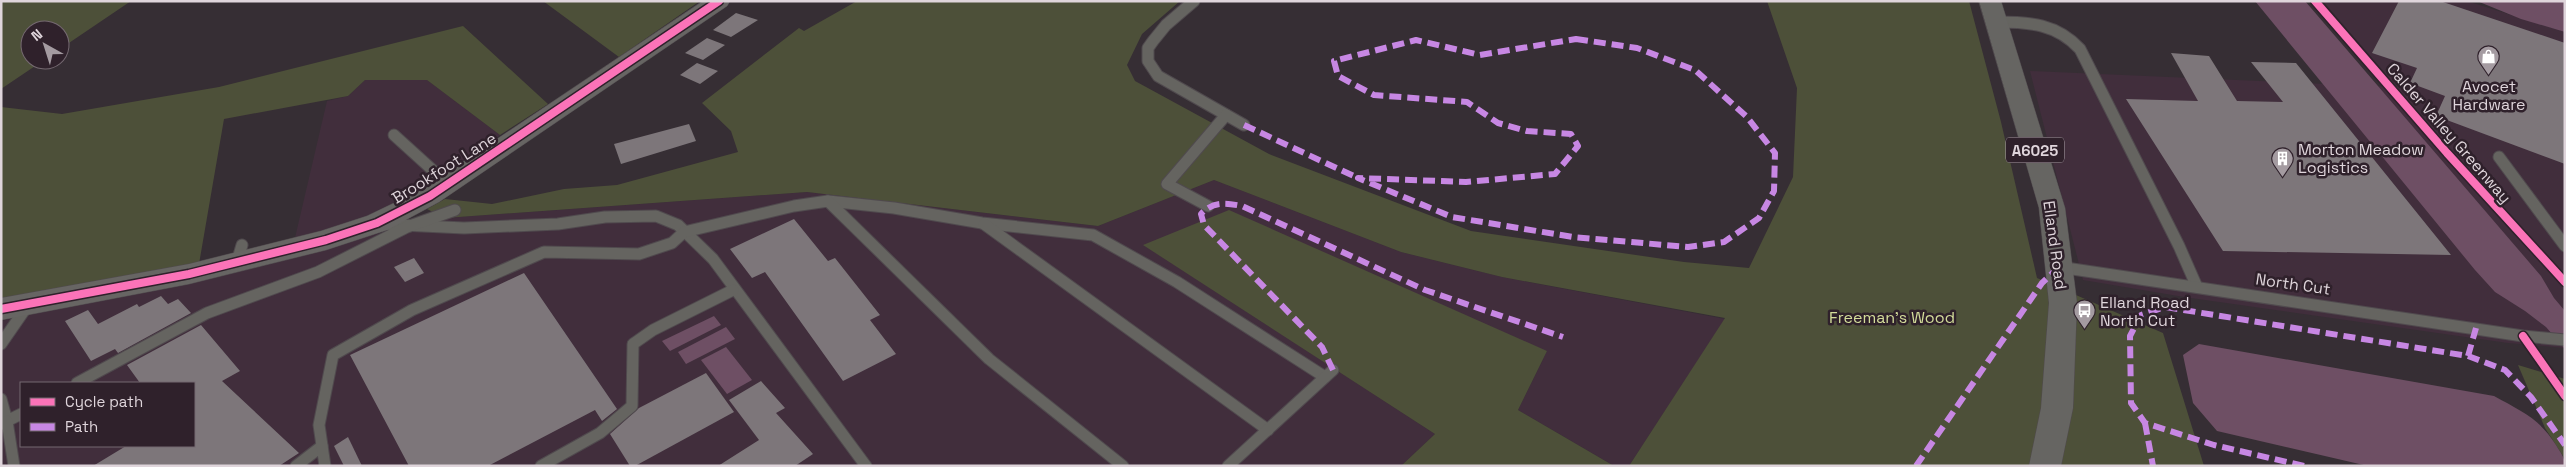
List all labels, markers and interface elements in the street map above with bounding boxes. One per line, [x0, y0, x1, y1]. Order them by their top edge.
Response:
north arrow [20, 20, 70, 70]
text: N [28, 25, 46, 45]
shop icon: Avocet Hardware [2477, 45, 2501, 76]
street label: Calder Valley Greenway [2382, 58, 2516, 208]
place label: Avocet Hardware [2453, 76, 2525, 115]
street label: Brookfoot Lane [388, 127, 500, 209]
road number: A6025 [2006, 138, 2064, 162]
place label: Morton Meadow Logistics [2298, 139, 2424, 178]
building icon: Morton Meadow Logistics [2270, 146, 2294, 177]
street label: Elland Road [2038, 199, 2072, 291]
street label: North Cut [2254, 268, 2332, 300]
place label: Elland Road North Cut [2100, 292, 2190, 331]
bus stop icon: Elland Road North Cut [2072, 299, 2096, 330]
park label: Freeman's Wood [1829, 307, 1955, 328]
legend [20, 382, 195, 447]
text: Cycle path [65, 392, 143, 411]
text: Path [65, 417, 98, 436]

